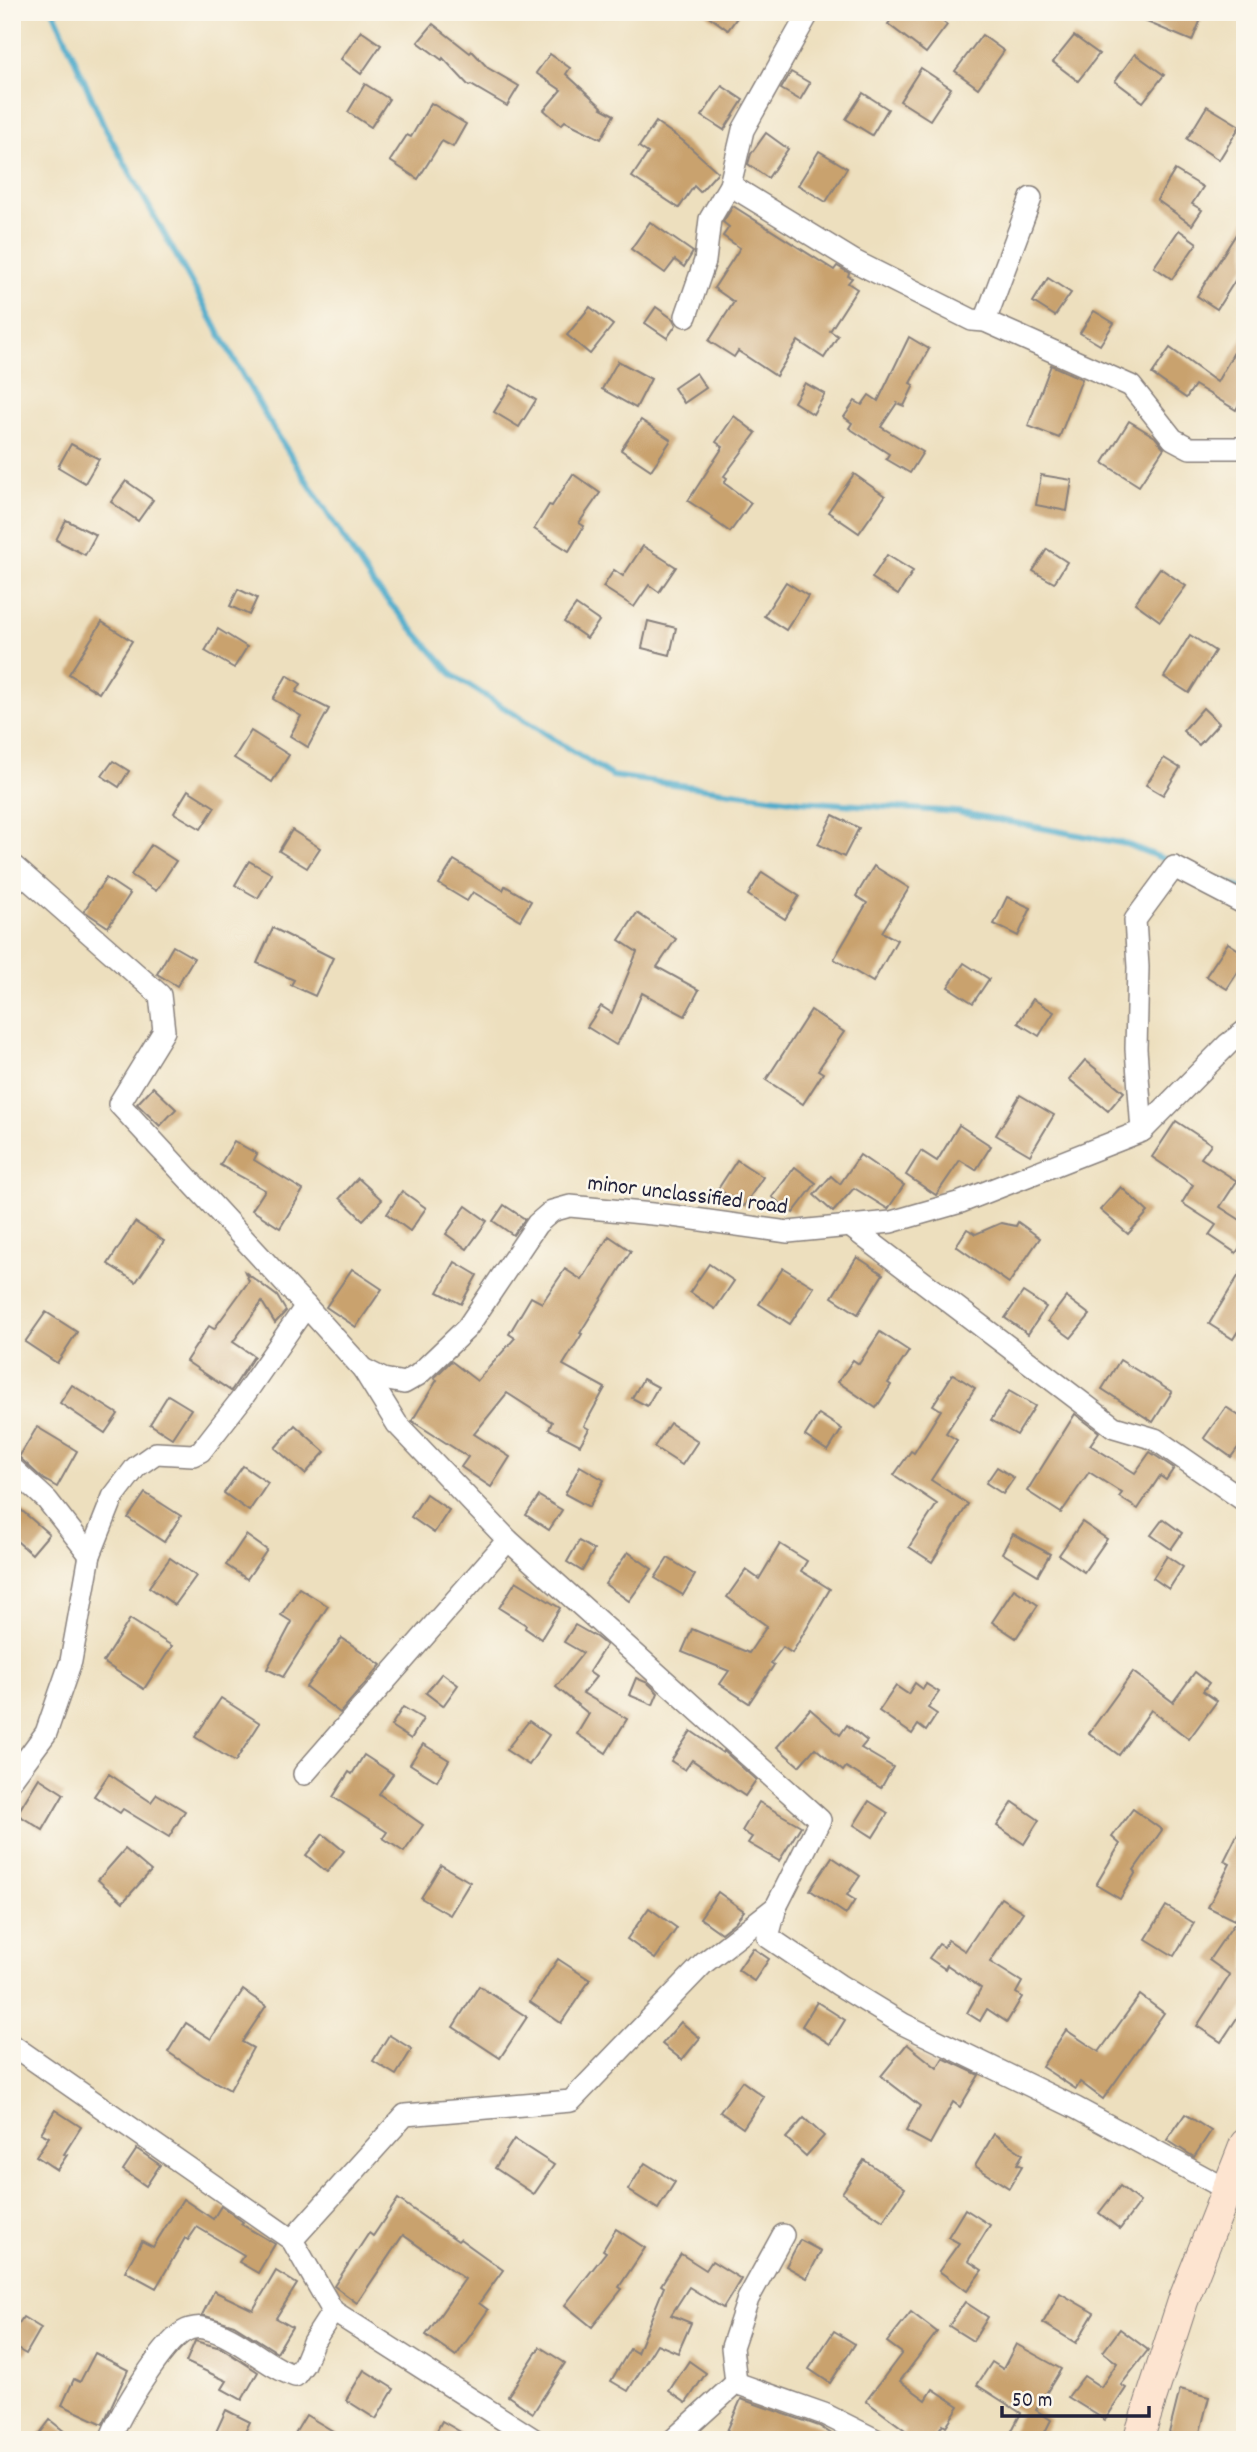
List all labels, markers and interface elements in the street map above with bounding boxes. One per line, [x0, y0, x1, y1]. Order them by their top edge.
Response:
street label: minor unclassified road [586, 1168, 790, 1225]
scale bar [1002, 2375, 1148, 2419]
text: 50 m [1012, 2387, 1052, 2417]

